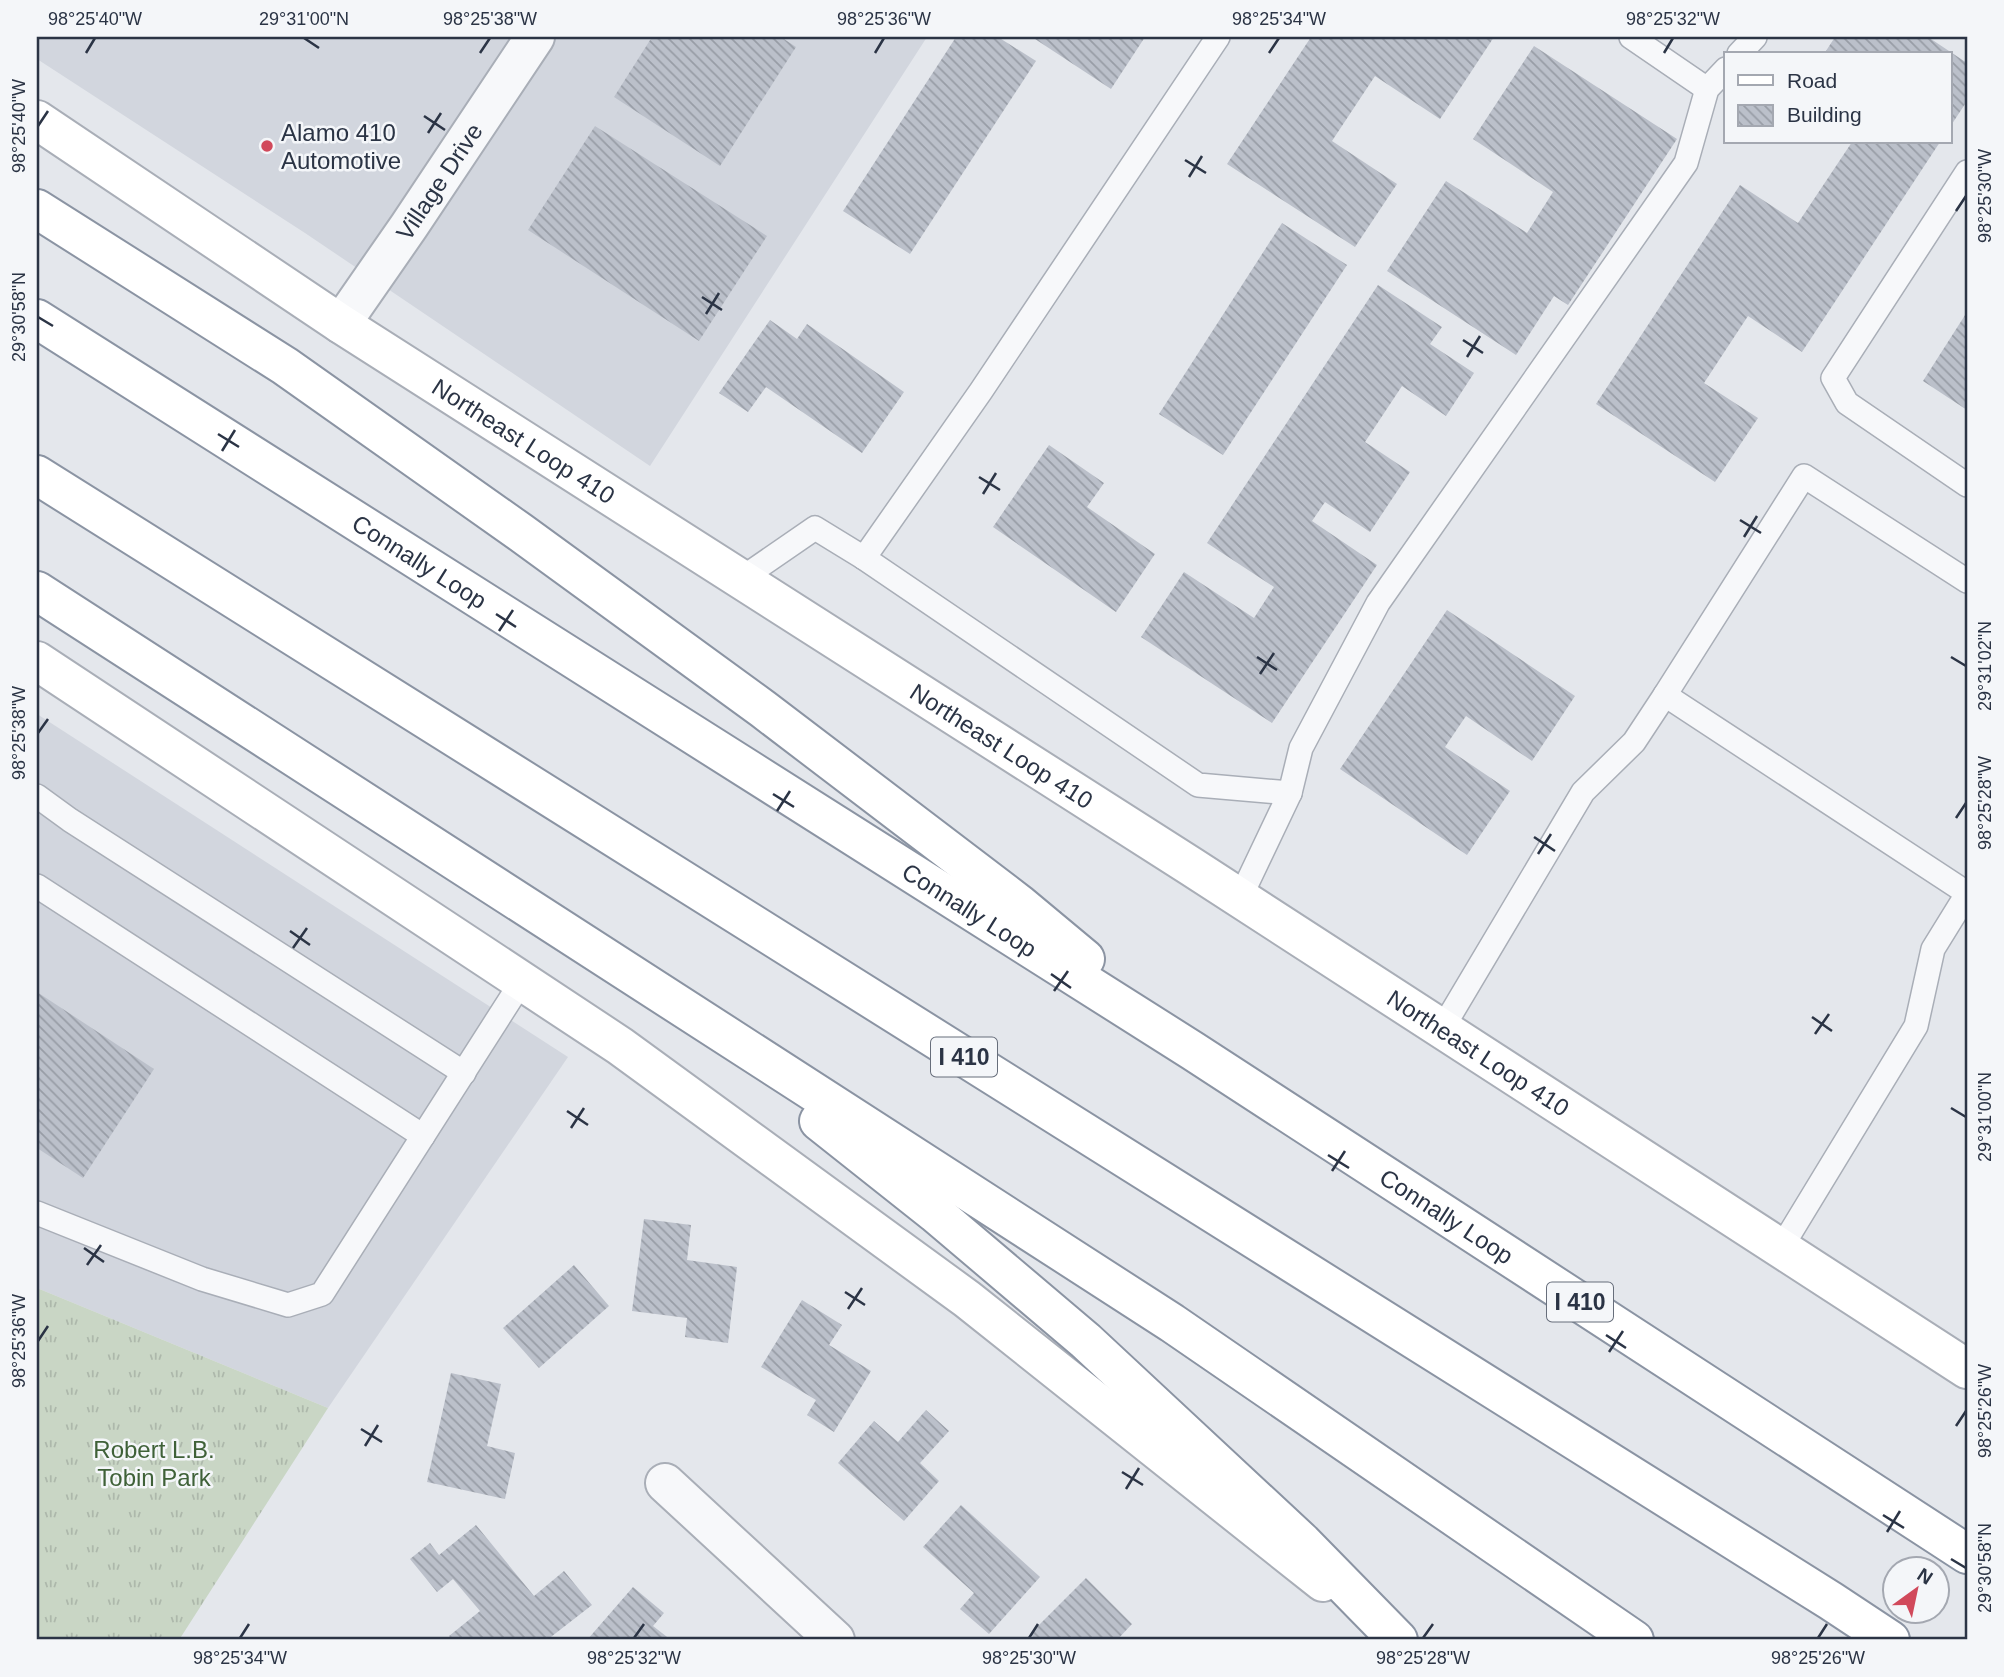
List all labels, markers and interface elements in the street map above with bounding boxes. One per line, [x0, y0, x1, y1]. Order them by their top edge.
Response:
text: 98°25'40"W [48, 9, 142, 29]
text: 29°31'00"N [259, 9, 349, 29]
text: 98°25'38"W [443, 9, 537, 29]
text: 98°25'36"W [837, 9, 931, 29]
text: 98°25'34"W [1232, 9, 1326, 29]
text: 98°25'32"W [1626, 9, 1720, 29]
legend [1724, 52, 1952, 144]
text: Road [1787, 69, 1837, 92]
text: 98°25'40"W [9, 79, 29, 173]
text: Building [1787, 103, 1862, 126]
street label: Village Drive [390, 118, 487, 245]
place label: Alamo 410 Automotive [281, 119, 401, 174]
marker: Alamo 410 Automotive [259, 138, 275, 154]
text: 98°25'30"W [1975, 149, 1995, 243]
text: 29°30'58"N [9, 272, 29, 362]
street label: Northeast Loop 410 [428, 373, 620, 509]
street label: Connally Loop [348, 509, 492, 614]
text: 29°31'02"N [1975, 621, 1995, 711]
street label: Northeast Loop 410 [906, 678, 1098, 814]
text: 98°25'38"W [9, 686, 29, 780]
text: 98°25'28"W [1975, 756, 1995, 850]
street label: Connally Loop [898, 857, 1042, 962]
street label: Northeast Loop 410 [1383, 984, 1574, 1121]
road number: I 410 [931, 1038, 997, 1076]
text: 29°31'00"N [1975, 1072, 1995, 1162]
street label: Connally Loop [1375, 1163, 1519, 1269]
road number: I 410 [1547, 1282, 1613, 1322]
text: 98°25'36"W [9, 1294, 29, 1388]
text: 98°25'26"W [1975, 1364, 1995, 1458]
park label: Robert L.B. Tobin Park [93, 1436, 215, 1491]
text: 29°30'58"N [1975, 1523, 1995, 1613]
north arrow [1882, 1554, 1952, 1624]
text: N [1914, 1564, 1936, 1589]
text: 98°25'34"W [193, 1648, 287, 1668]
text: 98°25'32"W [587, 1648, 681, 1668]
text: 98°25'30"W [982, 1648, 1076, 1668]
text: 98°25'28"W [1376, 1648, 1470, 1668]
text: 98°25'26"W [1771, 1648, 1865, 1668]

